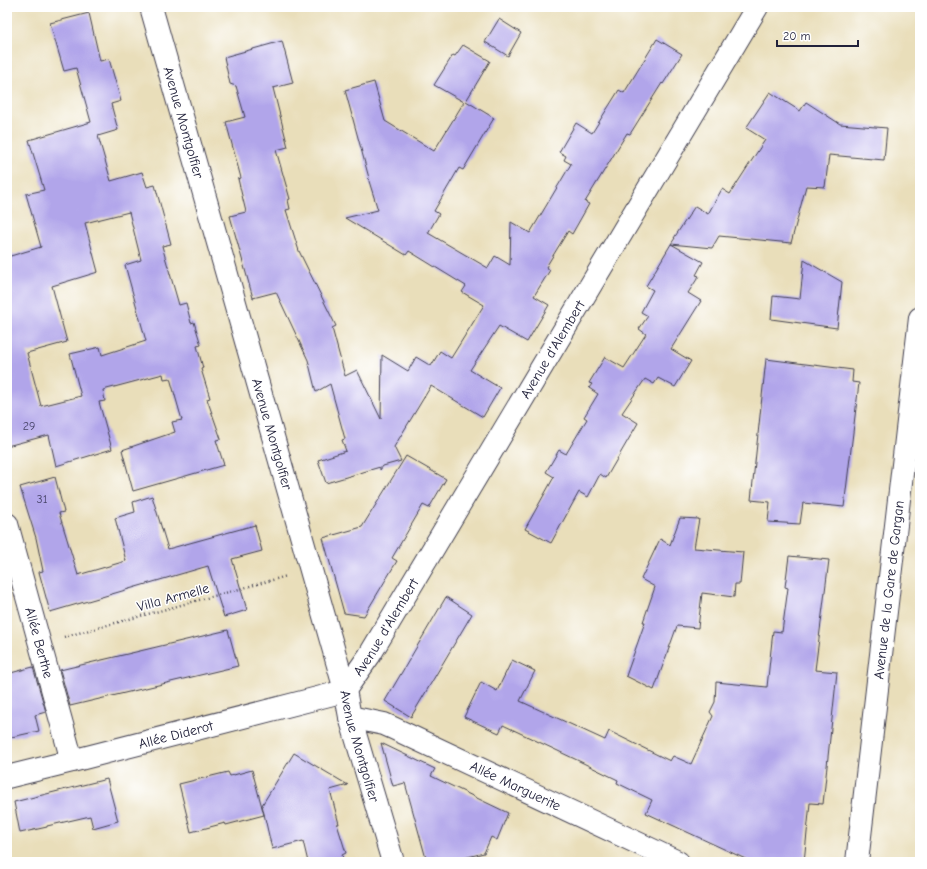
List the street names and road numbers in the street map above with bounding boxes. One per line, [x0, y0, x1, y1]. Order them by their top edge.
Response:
street label: Avenue Montgolfier [159, 65, 207, 181]
street label: Avenue d'Alembert [517, 296, 589, 402]
street label: Avenue Montgolfier [248, 376, 296, 492]
street label: Avenue de la Gare de Gargan [870, 500, 908, 680]
street label: Avenue d'Alembert [350, 575, 423, 679]
street label: Villa Armelle [135, 580, 211, 615]
street label: Allée Berthe [21, 605, 57, 680]
street label: Avenue Montgolfier [336, 689, 383, 805]
street label: Allée Diderot [137, 717, 216, 753]
street label: Allée Marguerite [467, 758, 563, 815]

